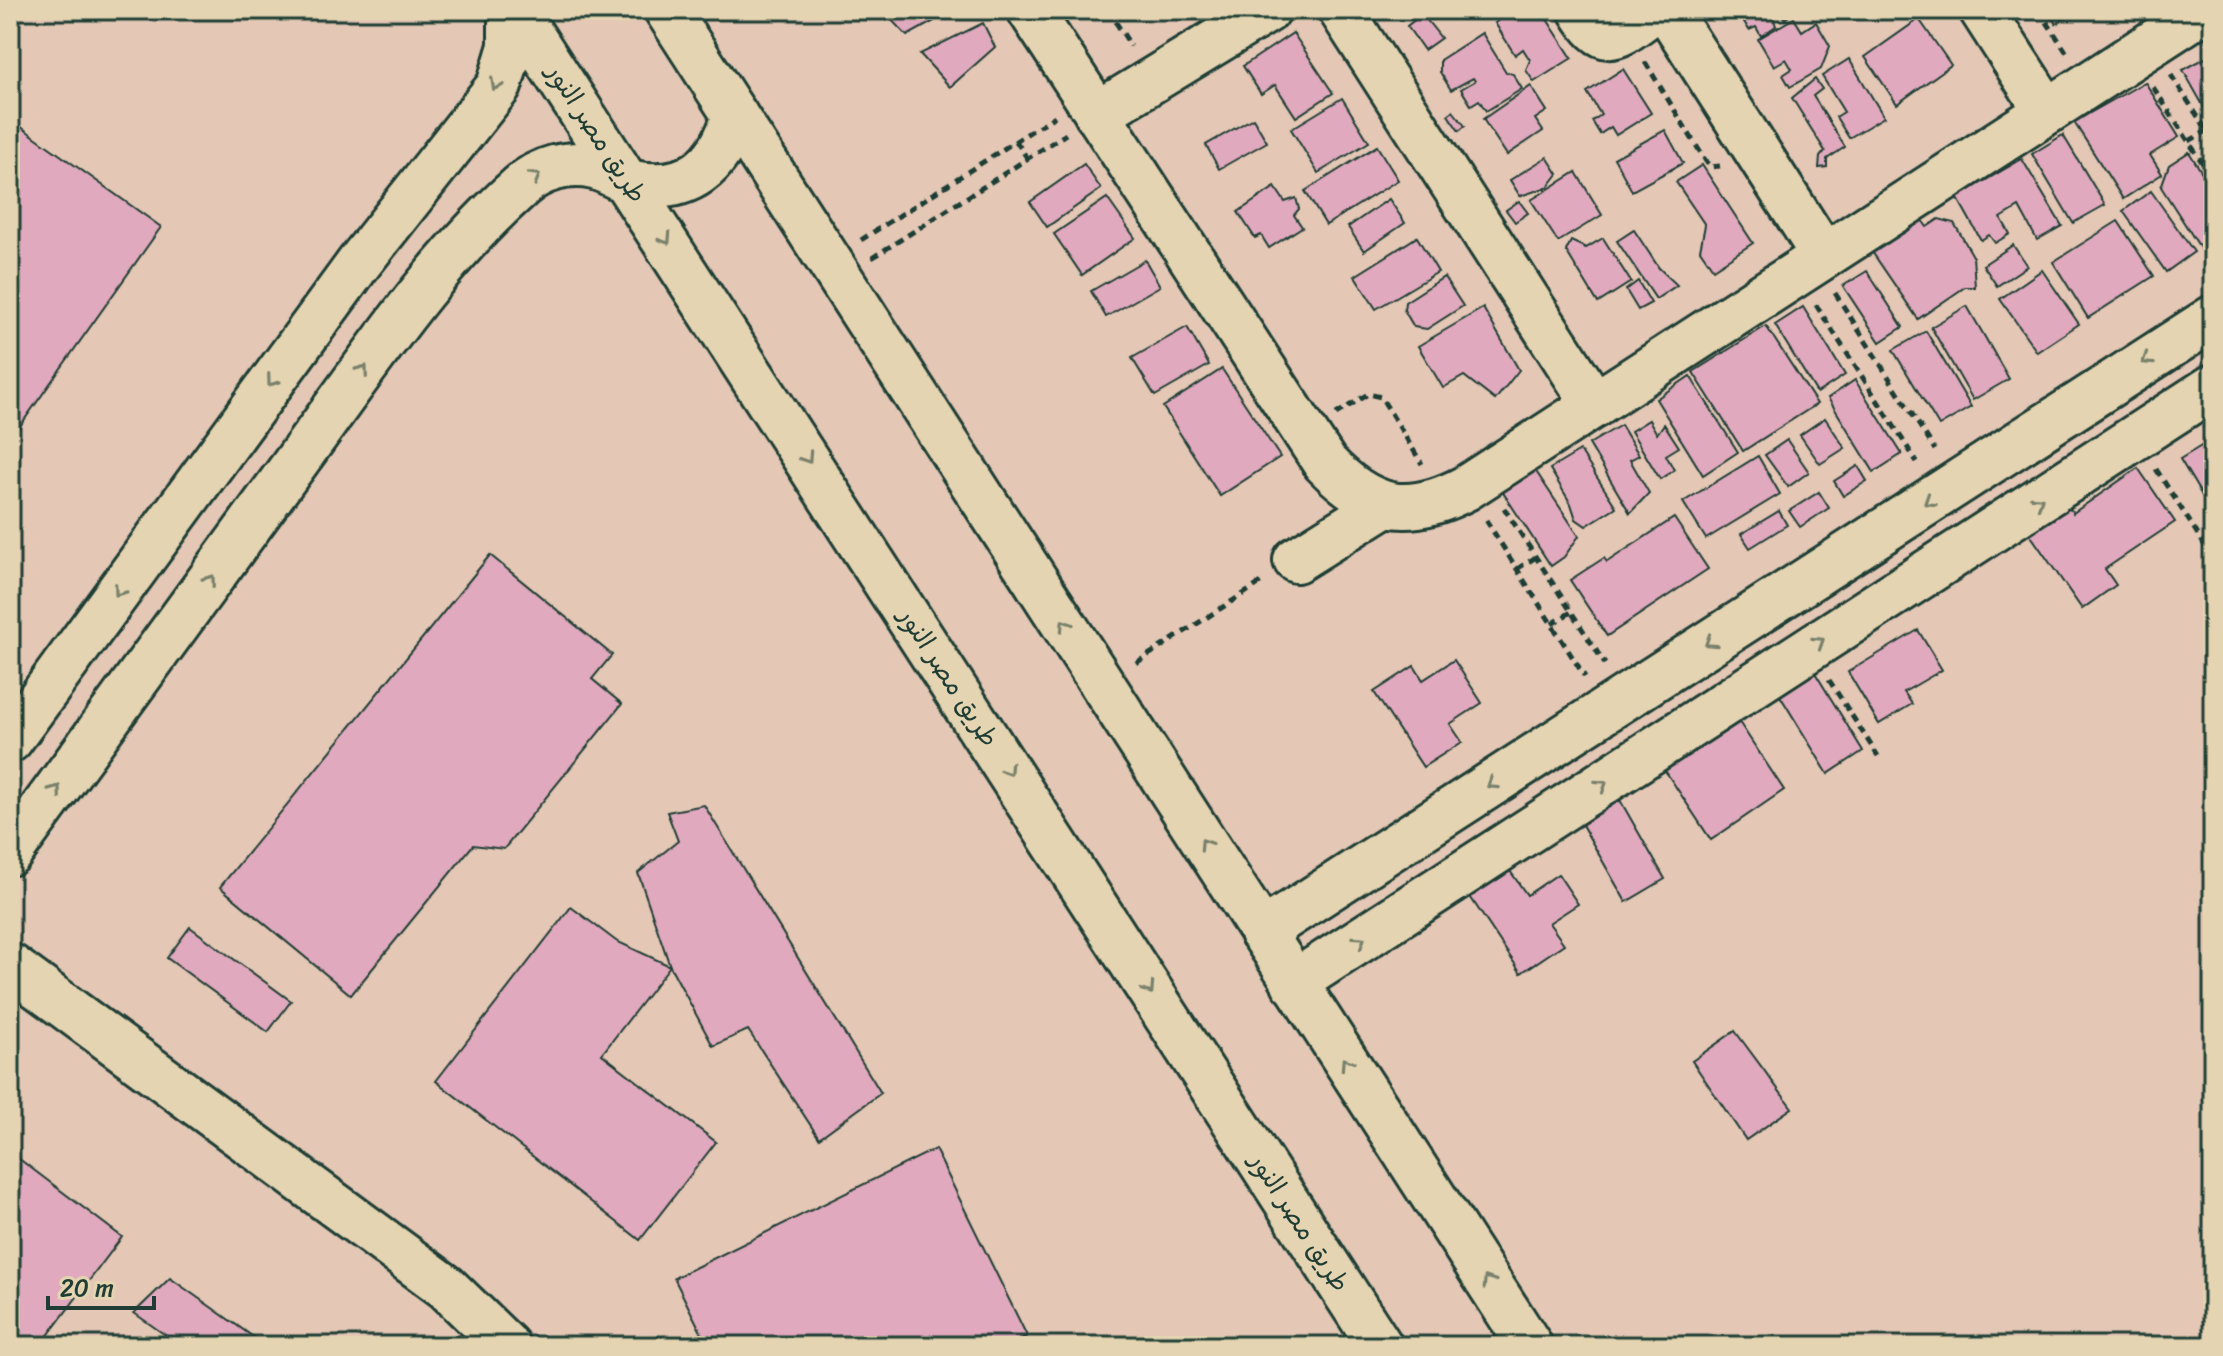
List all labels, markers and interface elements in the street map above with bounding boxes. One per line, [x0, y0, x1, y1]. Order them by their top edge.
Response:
street label: طريق مصر النور [533, 52, 660, 213]
one-way arrow [491, 77, 506, 91]
one-way arrow [526, 171, 541, 187]
one-way arrow [656, 230, 671, 245]
one-way arrow [2142, 351, 2156, 366]
one-way arrow [354, 365, 368, 379]
one-way arrow [268, 373, 282, 387]
one-way arrow [797, 449, 812, 463]
one-way arrow [1923, 492, 1938, 507]
one-way arrow [2029, 496, 2043, 511]
one-way arrow [200, 574, 214, 589]
one-way arrow [114, 582, 129, 597]
street label: طريق مصر النور [885, 596, 1012, 757]
one-way arrow [1059, 620, 1074, 634]
one-way arrow [1705, 632, 1719, 647]
one-way arrow [1810, 637, 1825, 652]
one-way arrow [999, 761, 1014, 776]
one-way arrow [1487, 774, 1501, 789]
one-way arrow [1593, 779, 1607, 794]
one-way arrow [46, 784, 61, 798]
one-way arrow [1200, 838, 1215, 853]
one-way arrow [1351, 936, 1366, 951]
one-way arrow [1140, 980, 1155, 994]
one-way arrow [1341, 1057, 1356, 1071]
street label: طريق مصر النور [1236, 1141, 1363, 1302]
scale bar [48, 1260, 154, 1310]
text: 20 m [60, 1267, 114, 1309]
one-way arrow [1482, 1275, 1497, 1289]

